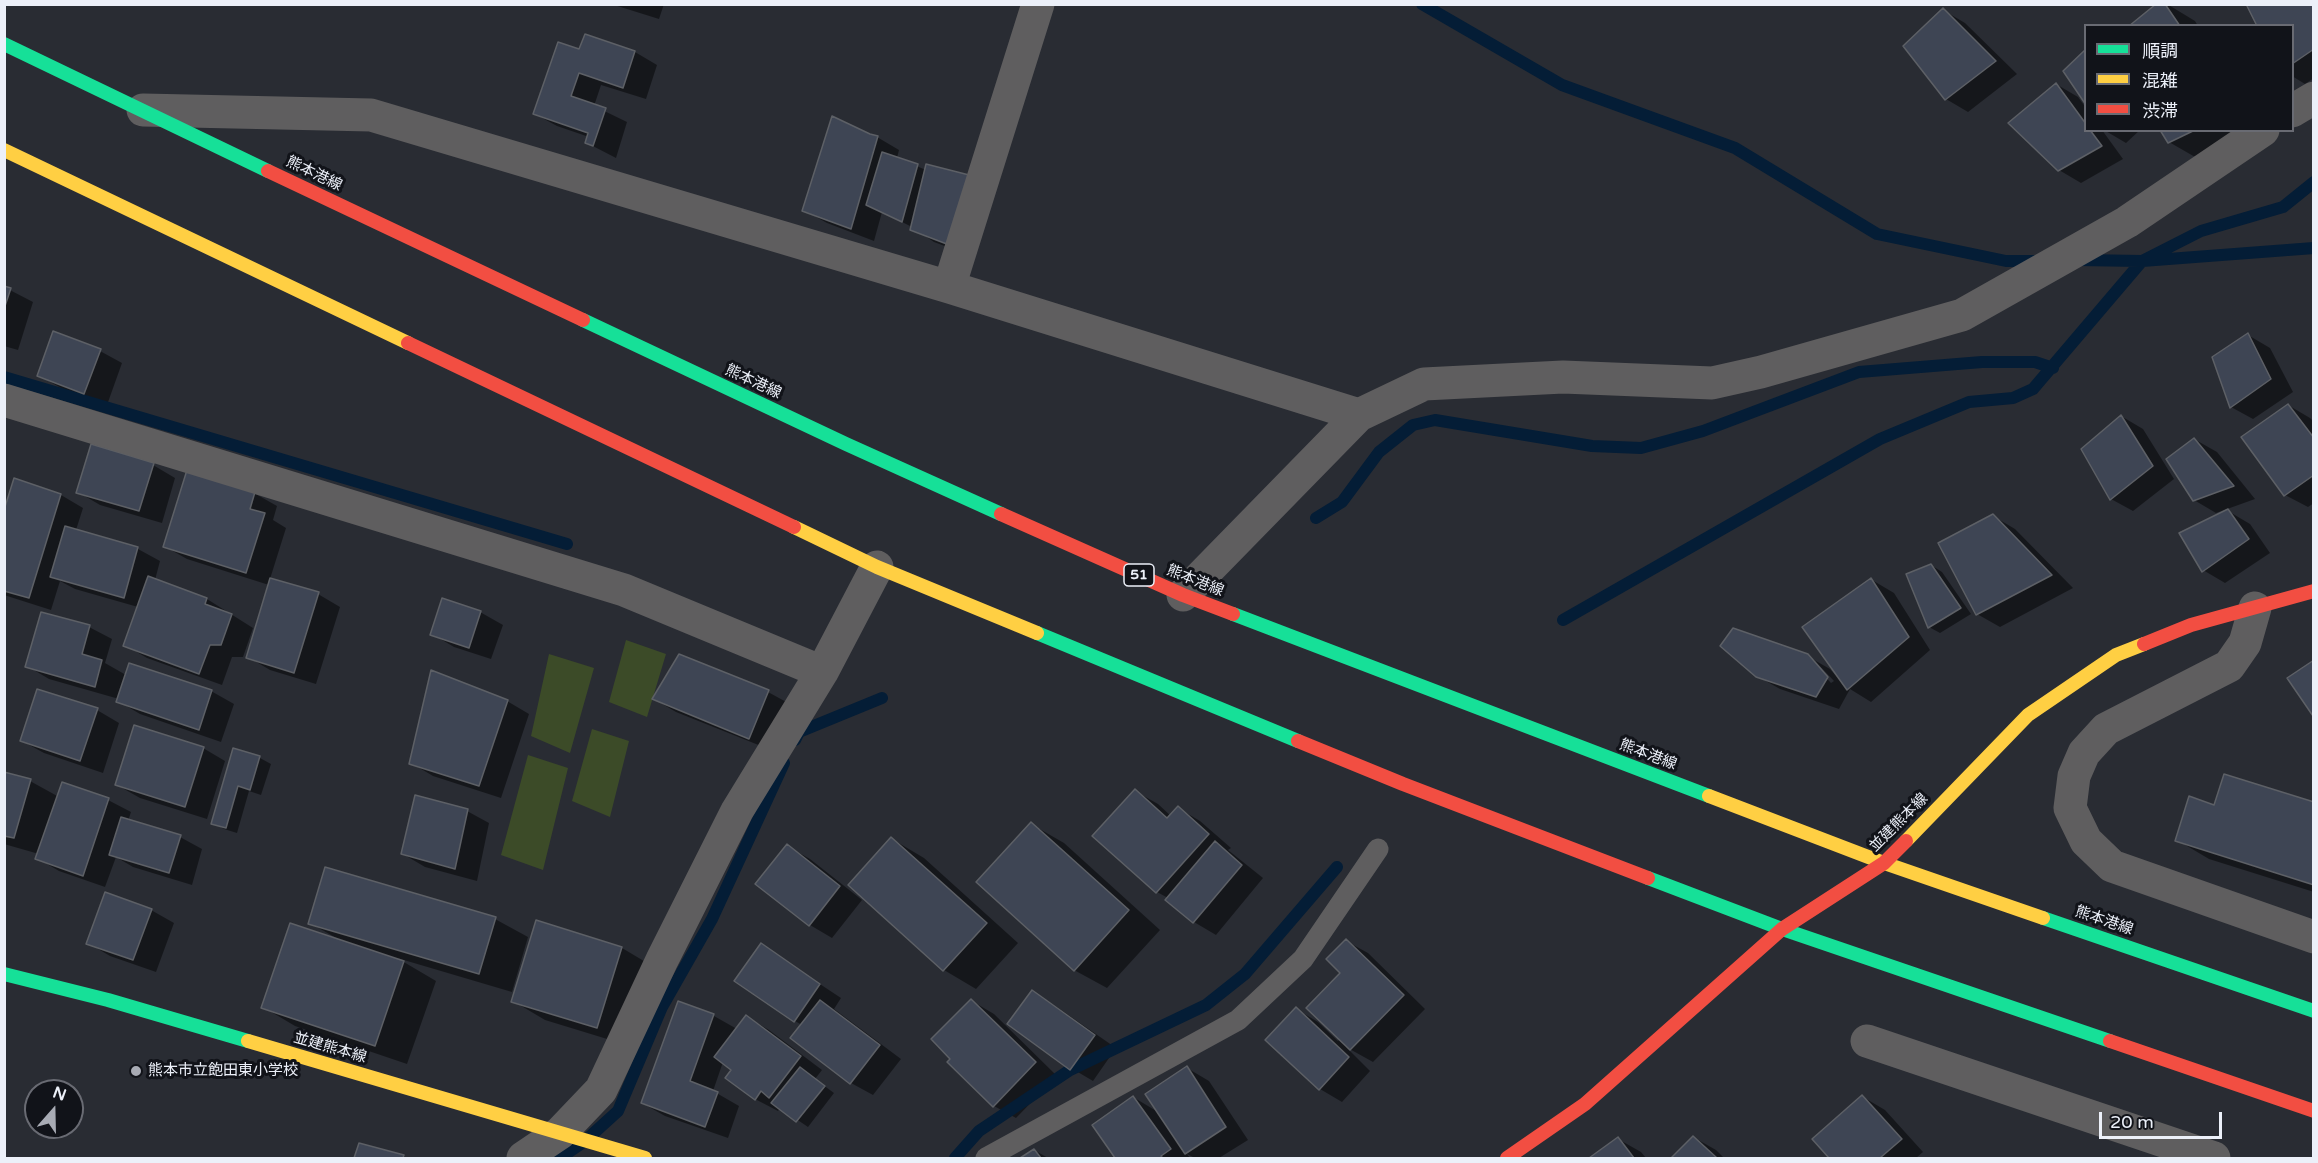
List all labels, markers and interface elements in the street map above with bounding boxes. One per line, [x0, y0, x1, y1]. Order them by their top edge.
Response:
legend [2084, 24, 2294, 132]
text: 順調 [2142, 40, 2178, 62]
text: 混雑 [2142, 70, 2178, 92]
text: 渋滞 [2142, 100, 2178, 122]
street label: 熊本港線 [283, 153, 345, 195]
street label: 熊本港線 [722, 361, 784, 403]
street label: 熊本港線 [1164, 561, 1226, 601]
road number: 51 [1124, 564, 1154, 586]
street label: 熊本港線 [1617, 736, 1679, 774]
street label: 並建熊本線 [1866, 790, 1932, 856]
street label: 熊本港線 [2073, 903, 2135, 939]
street label: 並建熊本線 [291, 1029, 369, 1067]
place label: 熊本市立飽田東小学校 [148, 1062, 298, 1080]
marker: 熊本市立飽田東小学校 [129, 1064, 143, 1078]
north arrow [24, 1079, 84, 1139]
text: N [50, 1082, 69, 1106]
scale bar [2102, 1100, 2225, 1138]
text: 20 m [2110, 1111, 2154, 1133]

